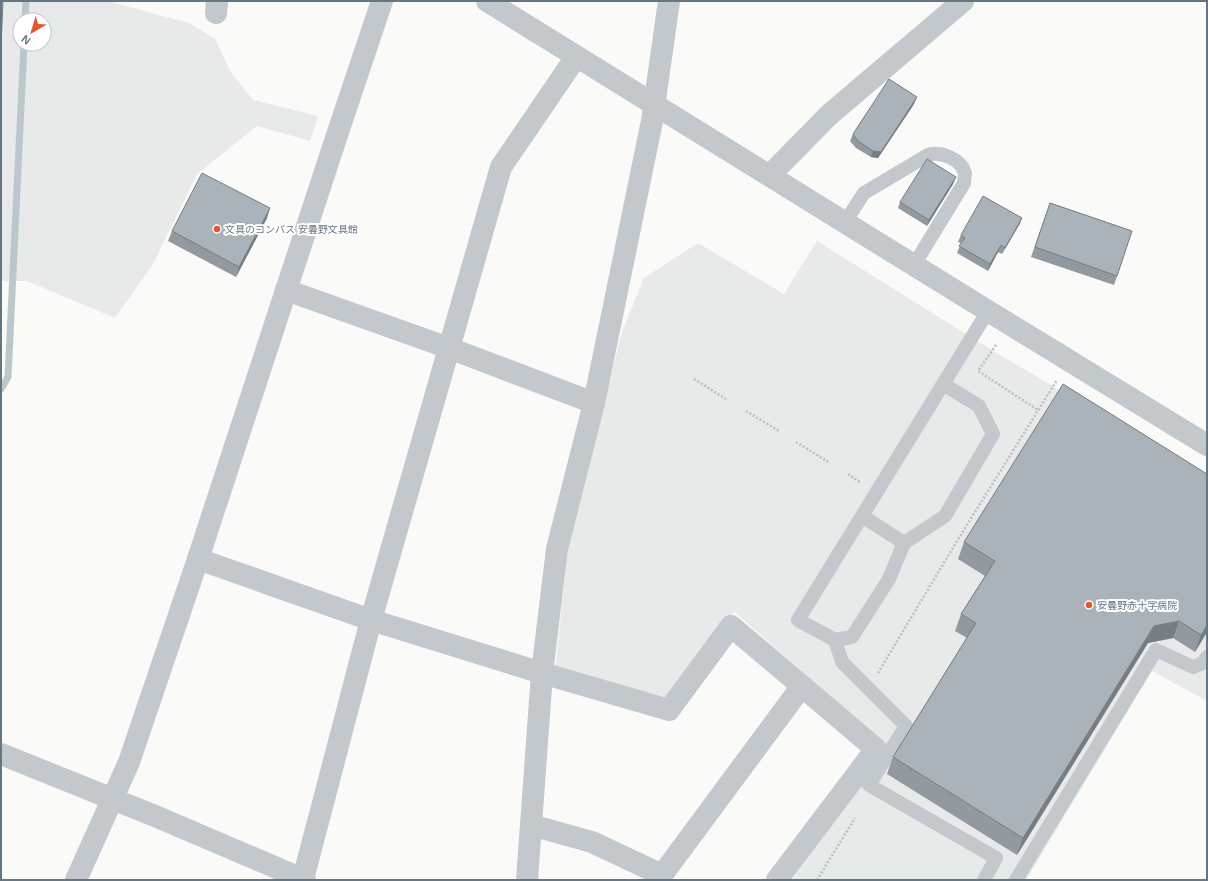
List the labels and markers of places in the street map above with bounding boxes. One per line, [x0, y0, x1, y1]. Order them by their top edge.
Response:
marker: 文具のコンパス 安曇野文具館 [212, 224, 222, 234]
place label: 文具のコンパス 安曇野文具館 [225, 224, 358, 235]
marker: 安曇野赤十字病院 [1084, 600, 1094, 610]
place label: 安曇野赤十字病院 [1097, 600, 1177, 611]

